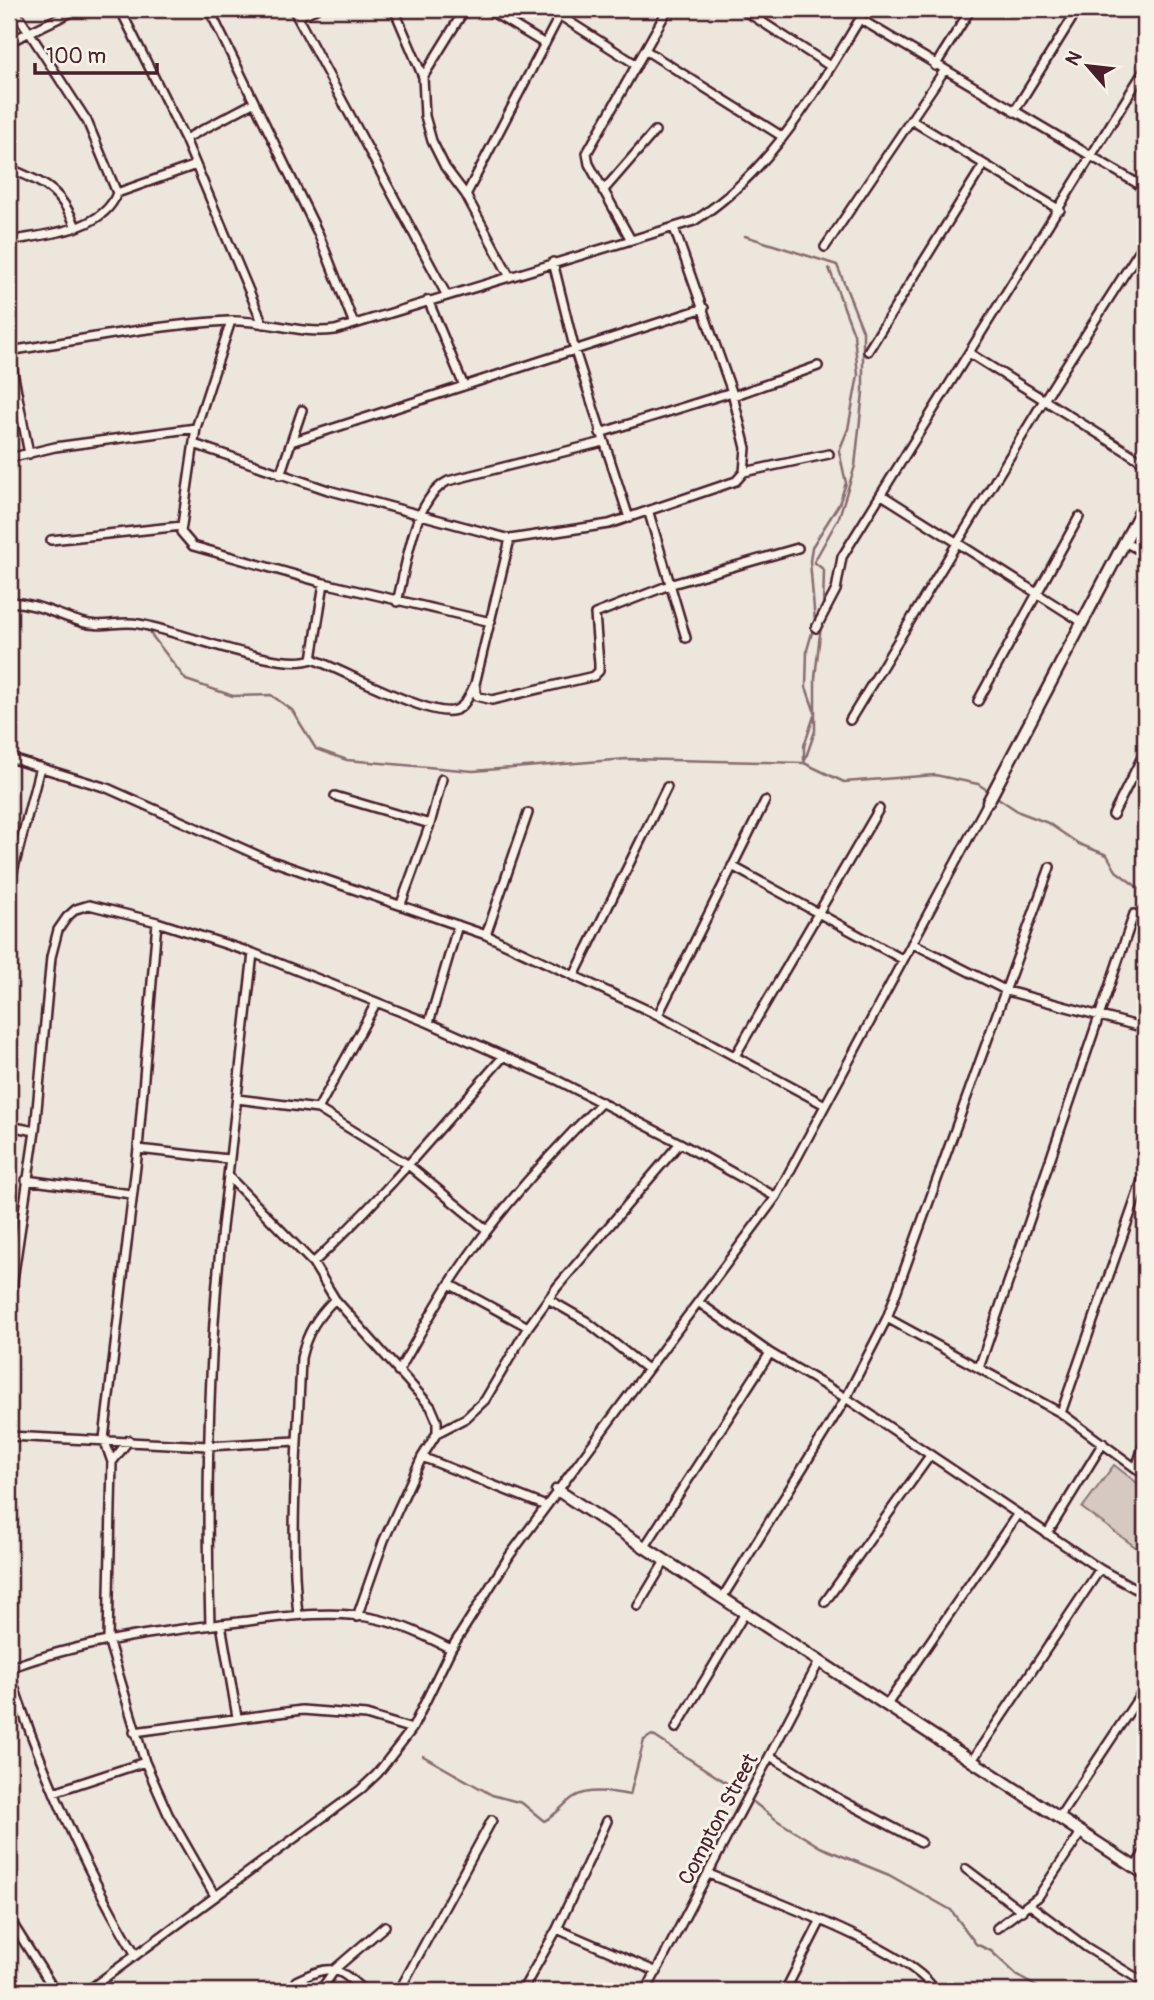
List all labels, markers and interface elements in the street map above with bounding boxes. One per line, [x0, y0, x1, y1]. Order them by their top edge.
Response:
scale bar [35, 32, 158, 76]
north arrow [1052, 32, 1122, 102]
text: 100 m [46, 43, 106, 70]
text: N [1060, 47, 1088, 70]
street label: Compton Street [672, 1748, 765, 1890]

